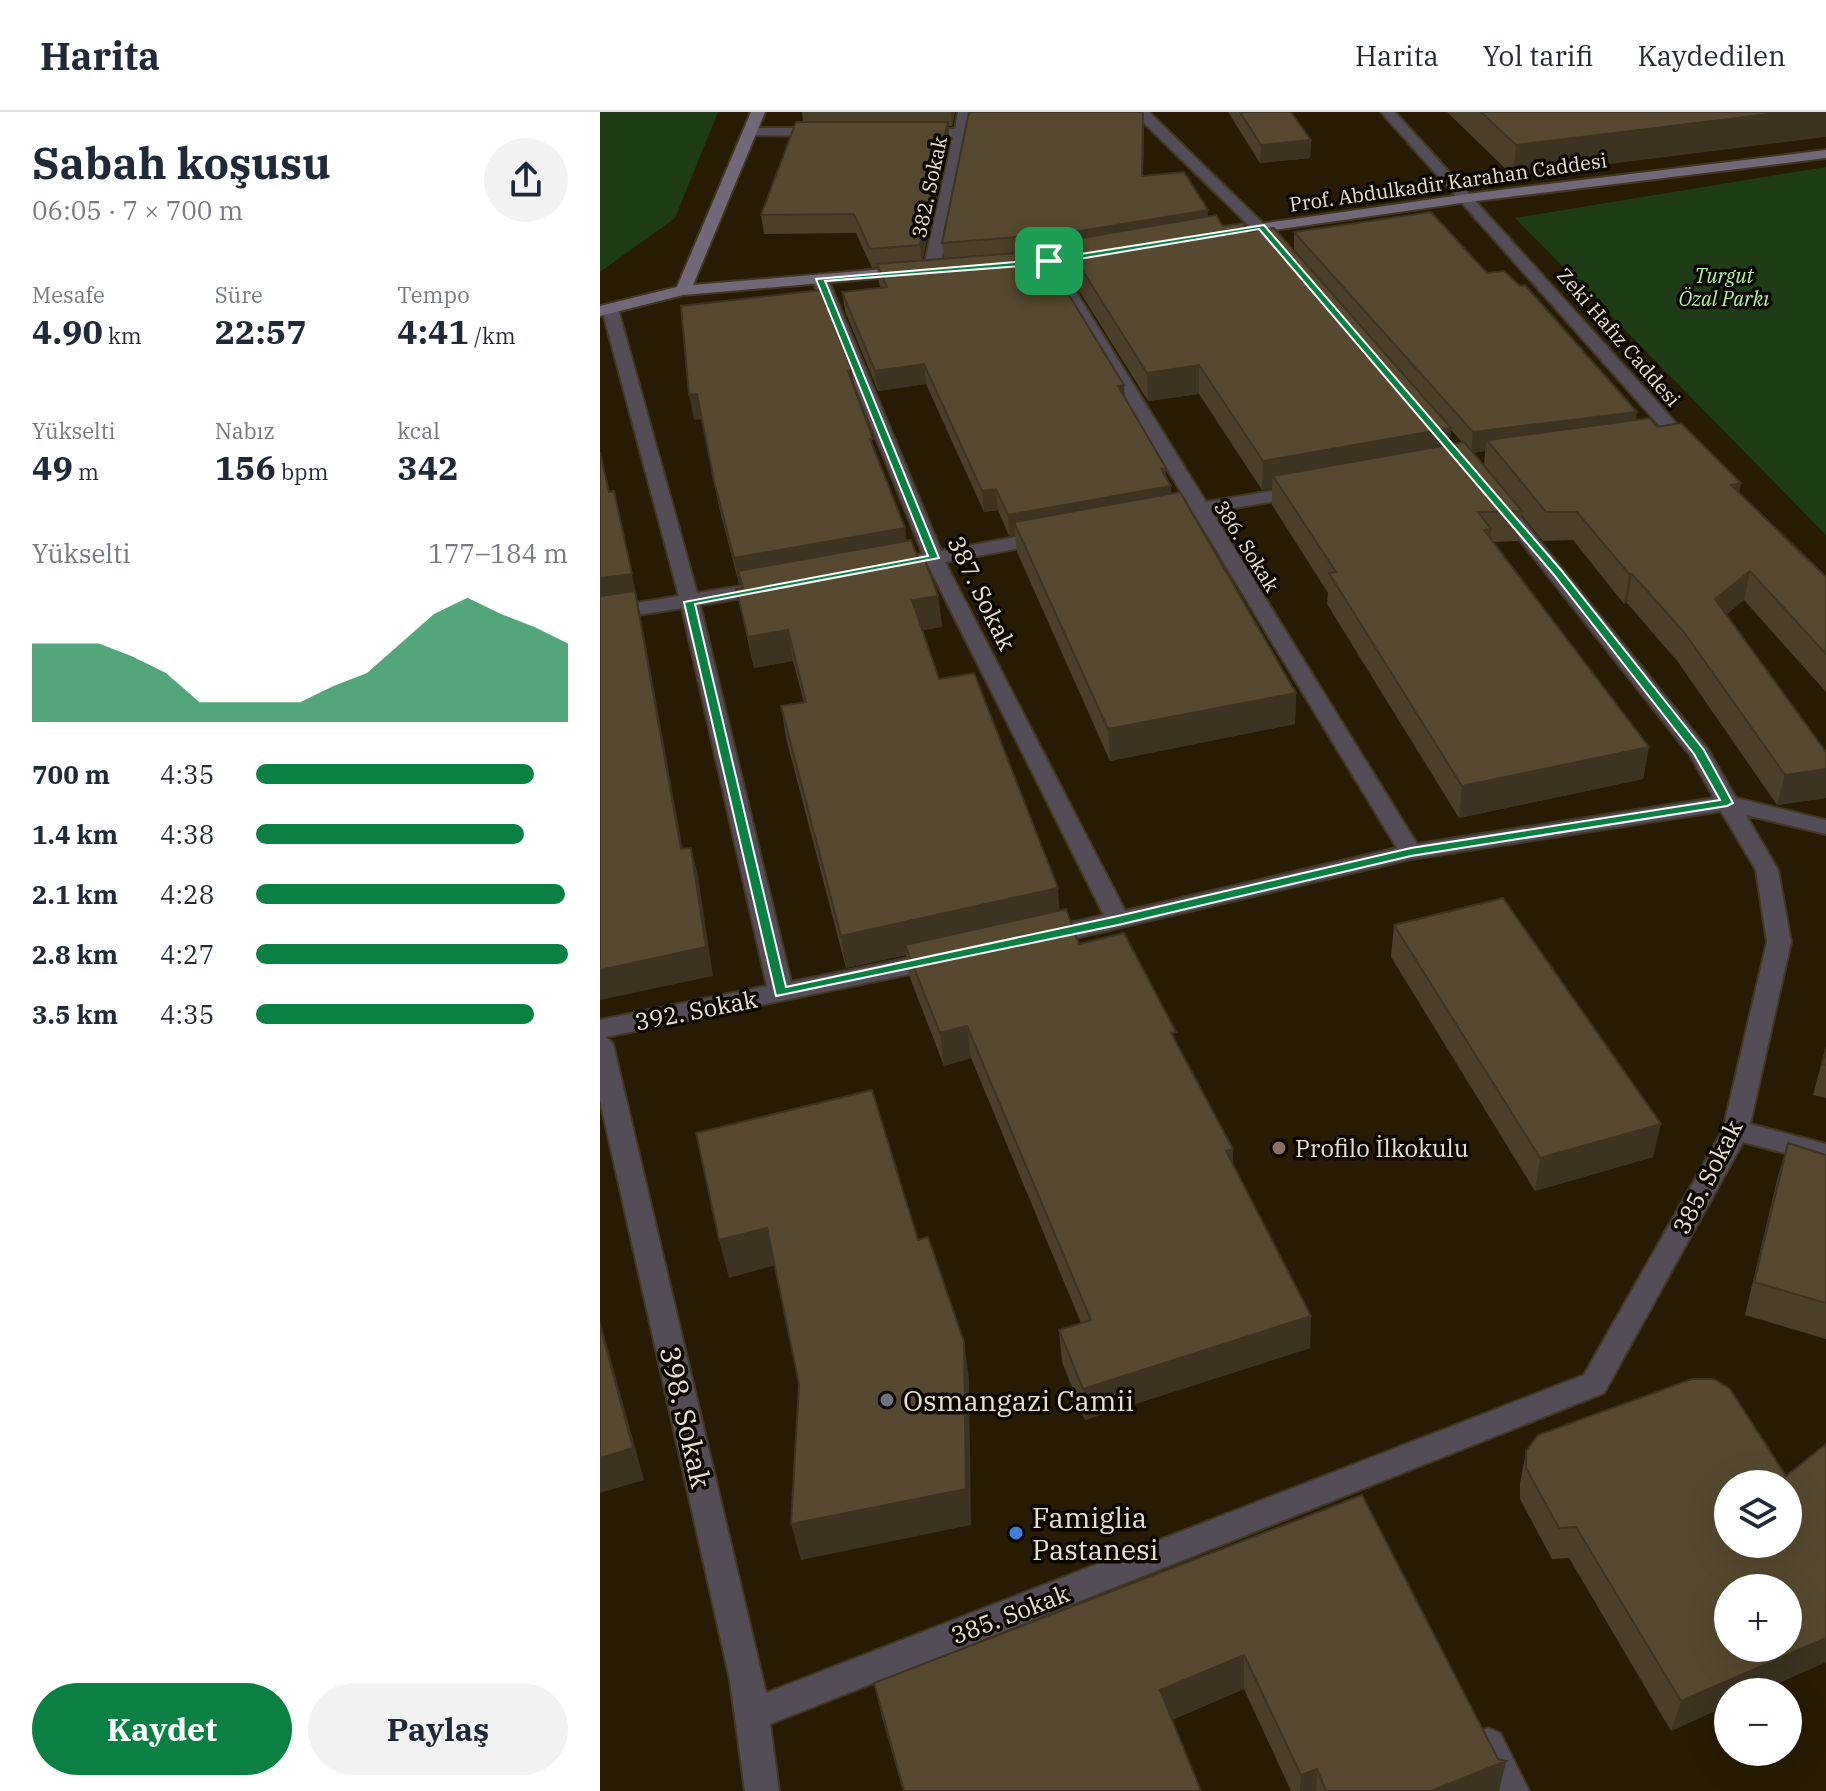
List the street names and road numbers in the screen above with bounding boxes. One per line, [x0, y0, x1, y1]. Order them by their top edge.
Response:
street label: 382. Sokak [905, 133, 953, 240]
street label: Prof. Abdulkadir Karahan Caddesi [1288, 146, 1608, 218]
street label: Zeki Hafız Caddesi [1551, 262, 1687, 412]
street label: 386. Sokak [1208, 495, 1286, 597]
street label: 387. Sokak [940, 530, 1024, 656]
street label: 392. Sokak [632, 982, 760, 1038]
street label: 385. Sokak [1665, 1115, 1749, 1239]
street label: 398. Sokak [652, 1342, 720, 1492]
street label: 385. Sokak [946, 1577, 1074, 1651]

